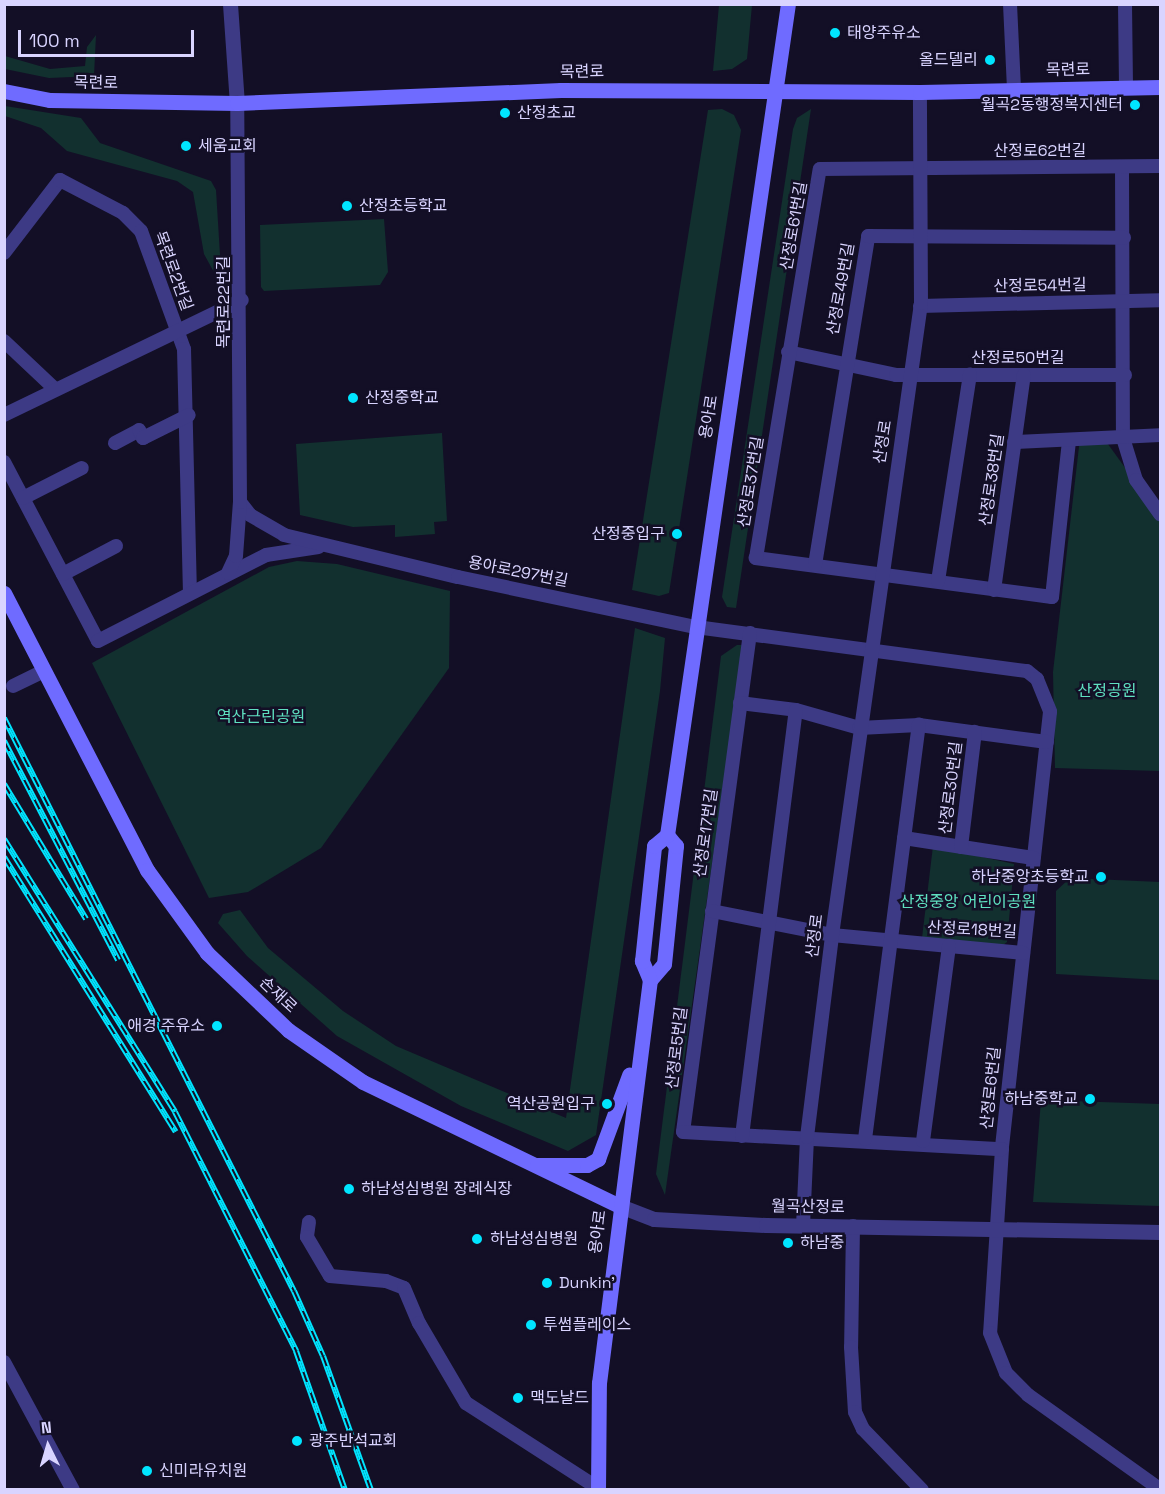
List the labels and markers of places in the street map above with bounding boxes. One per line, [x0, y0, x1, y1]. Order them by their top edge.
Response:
place label: 태양주유소 [847, 23, 921, 43]
marker: 태양주유소 [828, 26, 842, 40]
place label: 올드델리 [919, 50, 978, 70]
marker: 올드델리 [983, 53, 997, 67]
place label: 월곡2동행정복지센터 [981, 95, 1123, 115]
marker: 월곡2동행정복지센터 [1128, 98, 1142, 112]
place label: 산정초교 [517, 103, 576, 123]
marker: 산정초교 [498, 106, 512, 120]
place label: 세움교회 [198, 136, 257, 156]
marker: 세움교회 [179, 139, 193, 153]
place label: 산정초등학교 [359, 196, 447, 216]
marker: 산정초등학교 [340, 199, 354, 213]
place label: 산정중학교 [365, 388, 439, 408]
marker: 산정중학교 [346, 391, 360, 405]
place label: 산정중입구 [591, 524, 665, 544]
marker: 산정중입구 [670, 527, 684, 541]
place label: 하남중앙초등학교 [971, 867, 1089, 887]
marker: 하남중앙초등학교 [1094, 870, 1108, 884]
place label: 애경 주유소 [127, 1016, 205, 1036]
marker: 애경 주유소 [210, 1019, 224, 1033]
place label: 하남중학교 [1004, 1089, 1078, 1109]
marker: 하남중학교 [1083, 1092, 1097, 1106]
place label: 역산공원입구 [507, 1094, 595, 1114]
marker: 역산공원입구 [600, 1097, 614, 1111]
place label: 하남성심병원 장례식장 [361, 1179, 512, 1199]
marker: 하남성심병원 장례식장 [342, 1182, 356, 1196]
place label: 하남성심병원 [490, 1229, 578, 1249]
marker: 하남성심병원 [468, 1230, 486, 1248]
place label: 하남중 [800, 1233, 844, 1253]
marker: 하남중 [781, 1236, 795, 1250]
place label: Dunkin' [559, 1273, 615, 1293]
marker: Dunkin' [540, 1276, 554, 1290]
place label: 투썸플레이스 [543, 1315, 631, 1335]
marker: 투썸플레이스 [524, 1318, 538, 1332]
place label: 맥도날드 [530, 1388, 589, 1408]
marker: 맥도날드 [511, 1391, 525, 1405]
place label: 광주반석교회 [309, 1431, 397, 1451]
marker: 광주반석교회 [290, 1434, 304, 1448]
place label: 신미라유치원 [159, 1461, 247, 1481]
marker: 신미라유치원 [140, 1464, 154, 1478]

